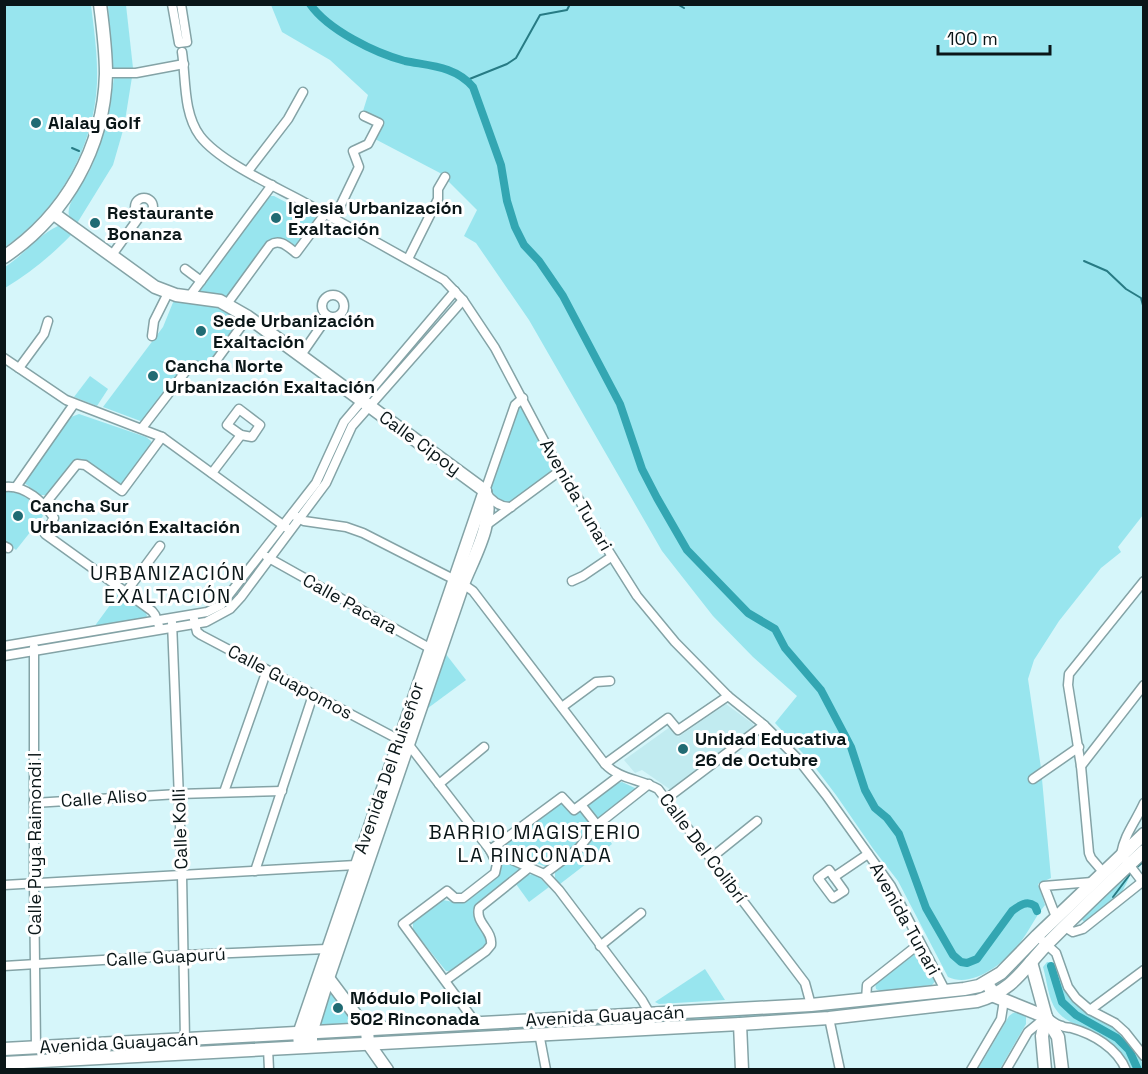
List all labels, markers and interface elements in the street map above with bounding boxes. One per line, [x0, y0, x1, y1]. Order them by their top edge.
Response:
scale bar [938, 18, 1050, 56]
text: 100 m [947, 27, 998, 50]
place label: Alalay Golf [48, 111, 141, 134]
marker: Alalay Golf [29, 116, 43, 130]
place label: Iglesia Urbanización Exaltación [288, 196, 463, 240]
place label: Restaurante Bonanza [107, 201, 214, 245]
marker: Iglesia Urbanización Exaltación [269, 211, 283, 225]
marker: Restaurante Bonanza [88, 216, 102, 230]
place label: Sede Urbanización Exaltación [213, 309, 375, 353]
marker: Sede Urbanización Exaltación [194, 324, 208, 338]
place label: Cancha Norte Urbanización Exaltación [165, 354, 375, 398]
marker: Cancha Norte Urbanización Exaltación [146, 369, 160, 383]
street label: Calle Cipoy [375, 405, 466, 480]
street label: Avenida Tunari [535, 435, 618, 555]
place label: Cancha Sur Urbanización Exaltación [30, 494, 240, 538]
marker: Cancha Sur Urbanización Exaltación [11, 509, 25, 523]
district label: URBANIZACIÓN EXALTACIÓN [90, 560, 246, 609]
street label: Calle Pacara [299, 568, 402, 639]
street label: Calle Guapomos [224, 639, 357, 724]
street label: Avenida Del Ruiseñor [348, 679, 429, 857]
place label: Unidad Educativa 26 de Octubre [695, 727, 847, 771]
marker: Unidad Educativa 26 de Octubre [676, 742, 690, 756]
street label: Calle Puya Raimondi I [23, 753, 46, 935]
street label: Calle Aliso [60, 783, 148, 812]
street label: Calle Kolli [167, 788, 192, 870]
street label: Calle Del Colibrí [655, 788, 753, 908]
district label: BARRIO MAGISTERIO LA RINCONADA [428, 819, 642, 868]
street label: Avenida Tunari [865, 858, 946, 979]
street label: Calle Guapurú [106, 942, 226, 971]
place label: Módulo Policial 502 Rinconada [350, 986, 482, 1030]
street label: Avenida Guayacán [525, 1000, 685, 1031]
marker: Módulo Policial 502 Rinconada [331, 1001, 345, 1015]
street label: Avenida Guayacán [39, 1027, 199, 1058]

